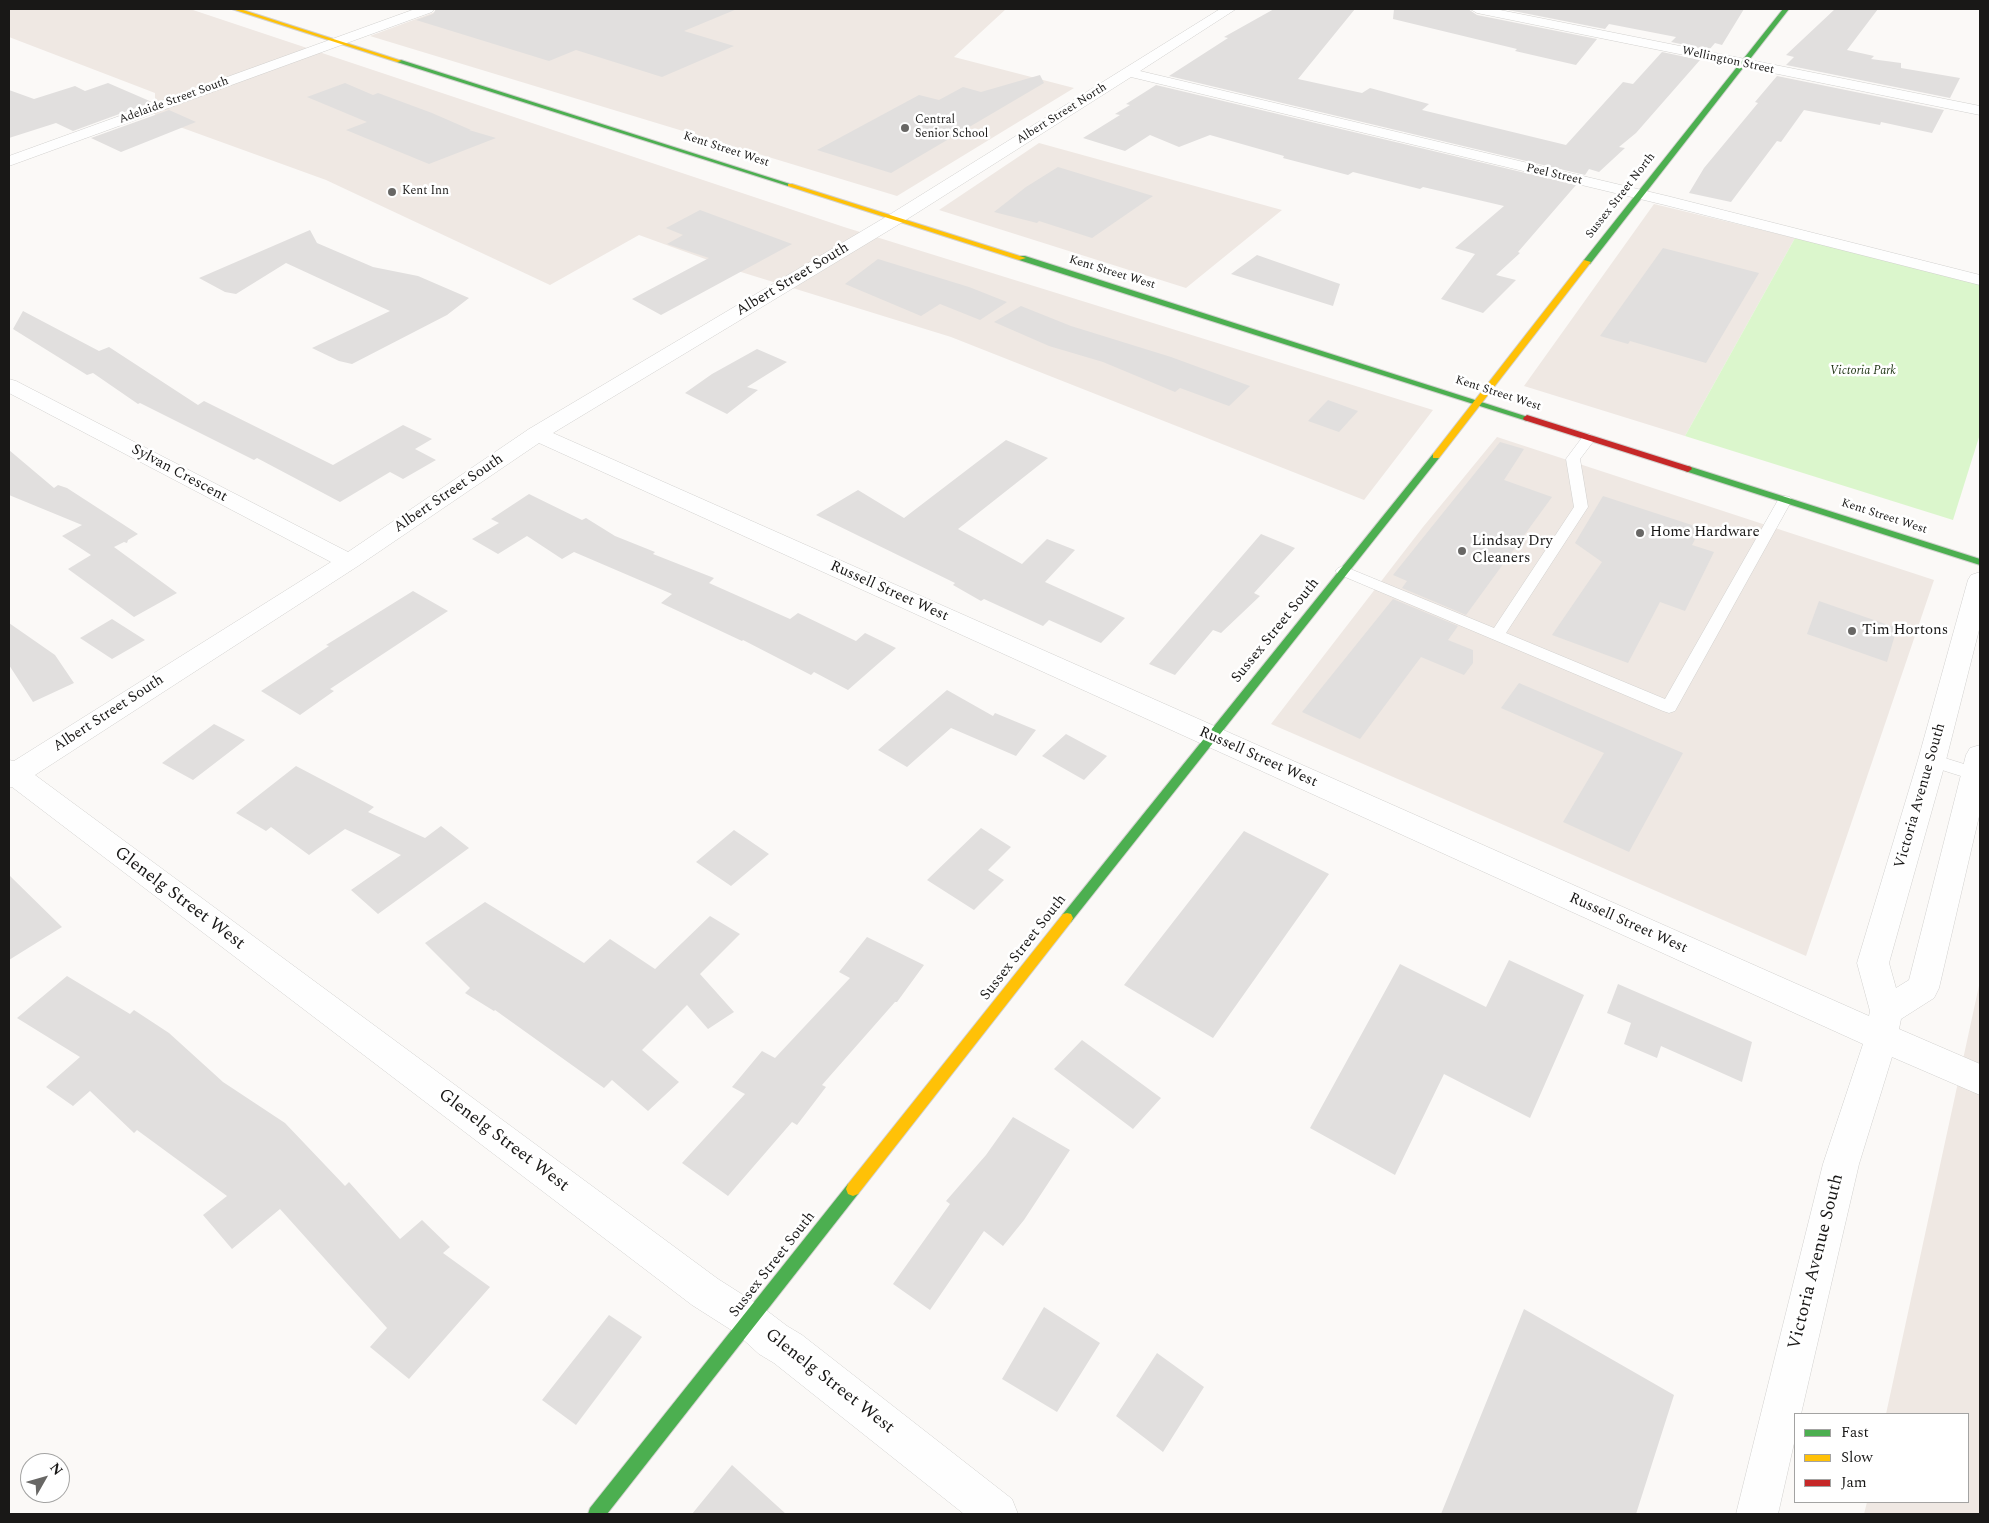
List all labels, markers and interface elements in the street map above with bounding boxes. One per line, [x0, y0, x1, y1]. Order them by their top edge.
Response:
street label: Wellington Street [1681, 44, 1775, 78]
street label: Adelaide Street South [117, 74, 231, 128]
street label: Albert Street North [1014, 80, 1110, 148]
place label: Central Senior School [915, 114, 988, 142]
marker: Central Senior School [899, 122, 911, 134]
street label: Kent Street West [681, 129, 771, 171]
street label: Sussex Street North [1583, 150, 1659, 242]
street label: Peel Street [1525, 162, 1583, 188]
place label: Kent Inn [402, 185, 449, 199]
marker: Kent Inn [386, 186, 398, 198]
street label: Albert Street South [733, 239, 853, 321]
street label: Kent Street West [1067, 253, 1157, 293]
park label: Victoria Park [1830, 365, 1896, 379]
street label: Kent Street West [1453, 373, 1543, 415]
street label: Sylvan Crescent [128, 441, 230, 507]
street label: Albert Street South [391, 451, 507, 537]
street label: Kent Street West [1839, 496, 1929, 538]
place label: Home Hardware [1650, 524, 1760, 542]
marker: Home Hardware [1634, 527, 1646, 539]
place label: Lindsay Dry Cleaners [1472, 533, 1553, 568]
marker: Lindsay Dry Cleaners [1456, 545, 1468, 557]
street label: Russell Street West [827, 558, 951, 626]
street label: Sussex Street South [1228, 575, 1324, 687]
place label: Tim Hortons [1862, 622, 1948, 640]
marker: Tim Hortons [1846, 625, 1858, 637]
street label: Albert Street South [50, 672, 168, 756]
street label: Victoria Avenue South [1892, 721, 1950, 871]
street label: Russell Street West [1196, 724, 1320, 792]
street label: Glenelg Street West [109, 843, 249, 955]
street label: Russell Street West [1566, 890, 1690, 958]
street label: Sussex Street South [977, 891, 1071, 1005]
street label: Glenelg Street West [433, 1085, 573, 1197]
street label: Victoria Avenue South [1785, 1172, 1849, 1352]
street label: Sussex Street South [726, 1208, 820, 1322]
street label: Glenelg Street West [760, 1325, 898, 1439]
legend [1794, 1413, 1969, 1503]
text: Fast [1841, 1421, 1869, 1444]
text: Slow [1841, 1446, 1873, 1469]
north arrow [20, 1453, 70, 1503]
text: N [45, 1458, 68, 1480]
text: Jam [1841, 1471, 1867, 1494]

